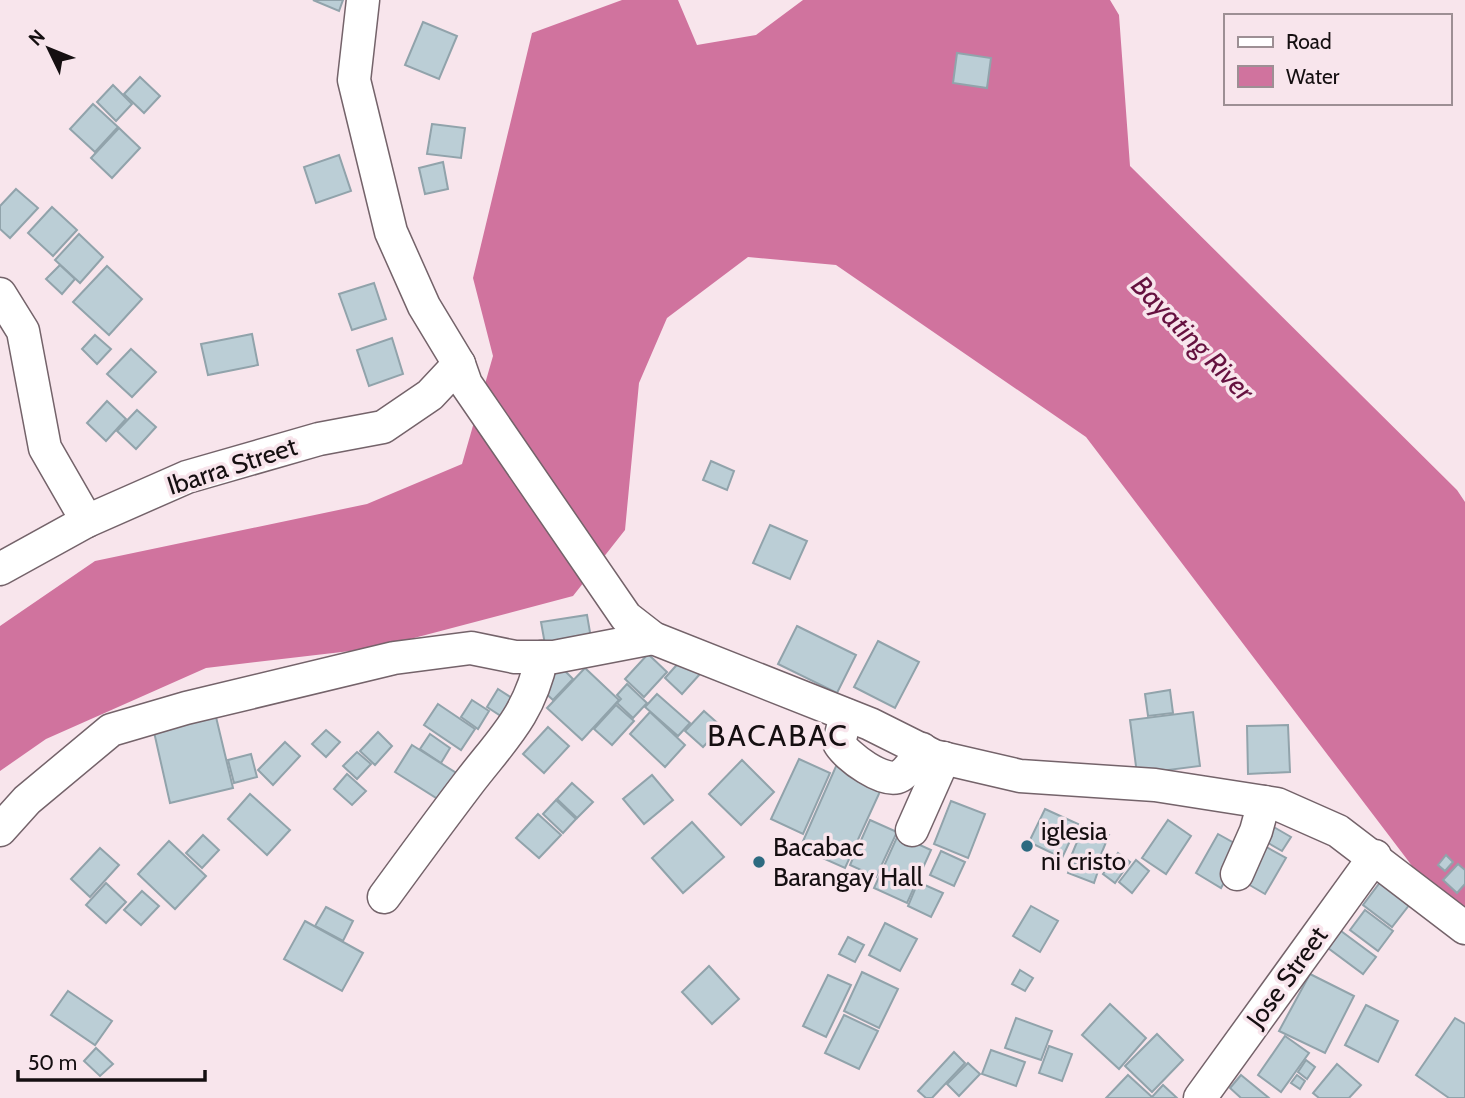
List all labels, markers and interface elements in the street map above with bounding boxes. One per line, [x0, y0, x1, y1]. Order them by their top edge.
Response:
north arrow [14, 14, 84, 84]
legend [1224, 14, 1451, 105]
text: N [24, 25, 50, 51]
text: Road [1286, 29, 1332, 54]
text: Water [1286, 64, 1340, 89]
water label: Bayating River [1125, 268, 1262, 409]
street label: Ibarra Street [163, 430, 301, 502]
district label: BACABAC [707, 717, 849, 754]
place label: iglesia ni cristo [1041, 815, 1126, 877]
place label: Bacabac Barangay Hall [773, 831, 923, 893]
marker: iglesia ni cristo [1019, 838, 1035, 854]
marker: Bacabac Barangay Hall [751, 854, 767, 870]
street label: Jose Street [1239, 920, 1335, 1035]
scale bar [18, 1038, 205, 1082]
text: 50 m [28, 1050, 77, 1075]

